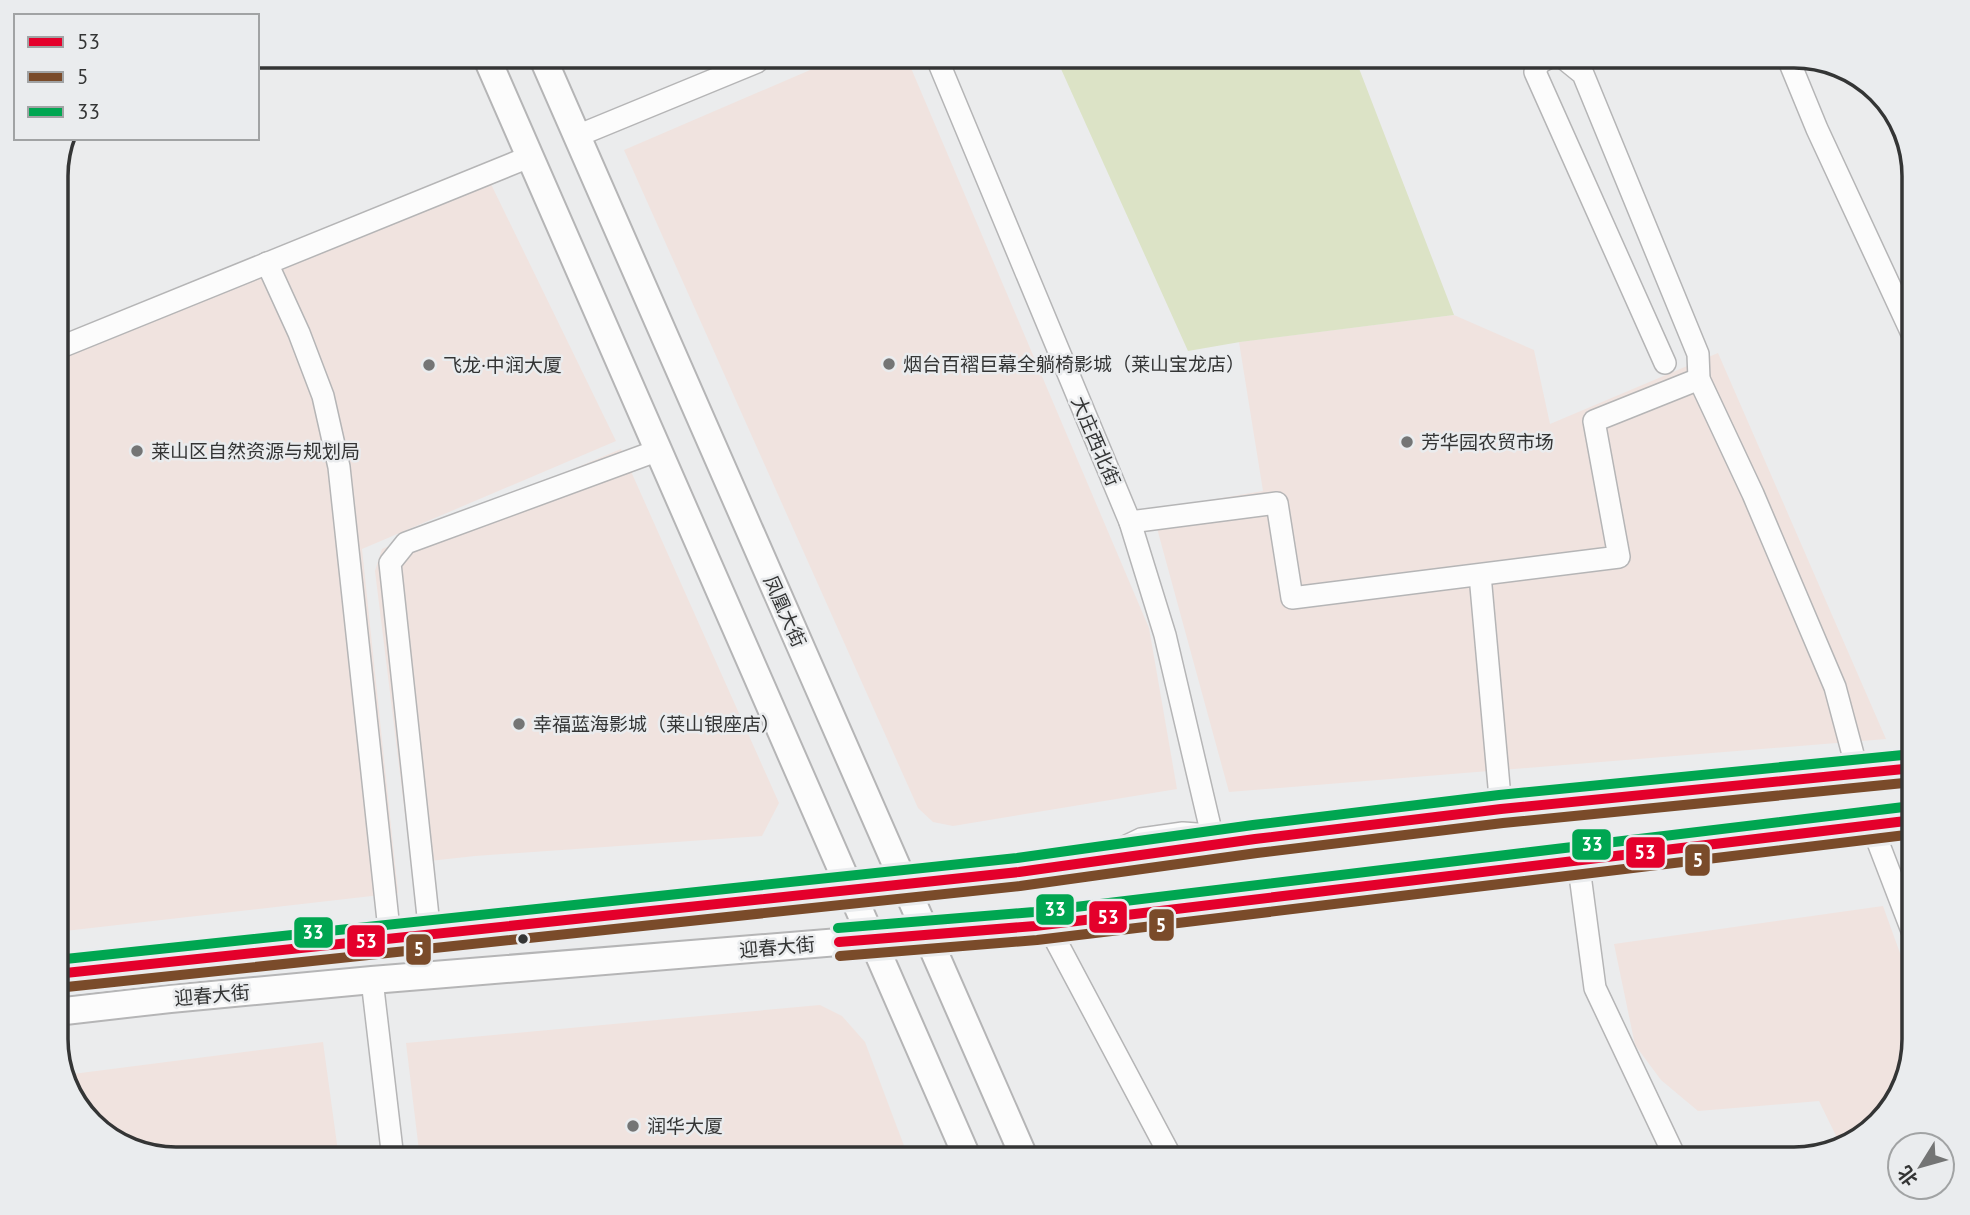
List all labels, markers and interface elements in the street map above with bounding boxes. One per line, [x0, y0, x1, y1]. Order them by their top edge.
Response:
legend [14, 14, 259, 140]
text: 53 [77, 28, 100, 55]
text: 5 [77, 63, 88, 90]
text: 33 [77, 98, 100, 125]
place label: 烟台百褶巨幕全躺椅影城（莱山宝龙店） [903, 352, 1245, 376]
place label: 飞龙·中润大厦 [443, 353, 562, 377]
marker: 烟台百褶巨幕全躺椅影城（莱山宝龙店） [881, 356, 897, 372]
marker: 飞龙·中润大厦 [421, 357, 437, 373]
street label: 大庄西北街 [1066, 393, 1126, 489]
place label: 芳华园农贸市场 [1421, 430, 1554, 454]
marker: 芳华园农贸市场 [1399, 434, 1415, 450]
place label: 莱山区自然资源与规划局 [151, 439, 360, 463]
marker: 莱山区自然资源与规划局 [129, 443, 145, 459]
street label: 凤凰大街 [759, 571, 811, 651]
place label: 幸福蓝海影城（莱山银座店） [533, 712, 780, 736]
marker: 幸福蓝海影城（莱山银座店） [511, 716, 527, 732]
line badge: 33 [1571, 828, 1612, 861]
text: 33 [1581, 832, 1603, 856]
line badge: 53 [1625, 836, 1666, 869]
text: 53 [1634, 840, 1656, 864]
line badge: 5 [1684, 843, 1711, 877]
text: 5 [1693, 848, 1703, 872]
line badge: 33 [1035, 893, 1075, 926]
text: 33 [1044, 897, 1066, 921]
line badge: 53 [1088, 900, 1128, 934]
text: 53 [1097, 905, 1119, 929]
line badge: 5 [1148, 908, 1175, 942]
text: 5 [1156, 913, 1166, 937]
line badge: 33 [293, 916, 334, 949]
text: 33 [302, 920, 324, 944]
line badge: 53 [346, 924, 386, 958]
text: 53 [355, 929, 377, 953]
unlabelled marker [516, 932, 530, 946]
street label: 迎春大街 [738, 932, 816, 962]
line badge: 5 [405, 933, 432, 966]
text: 5 [414, 937, 424, 961]
street label: 迎春大街 [173, 980, 251, 1010]
place label: 润华大厦 [647, 1114, 723, 1138]
marker: 润华大厦 [625, 1118, 641, 1134]
north arrow [1886, 1131, 1956, 1201]
text: 北 [1892, 1161, 1923, 1191]

